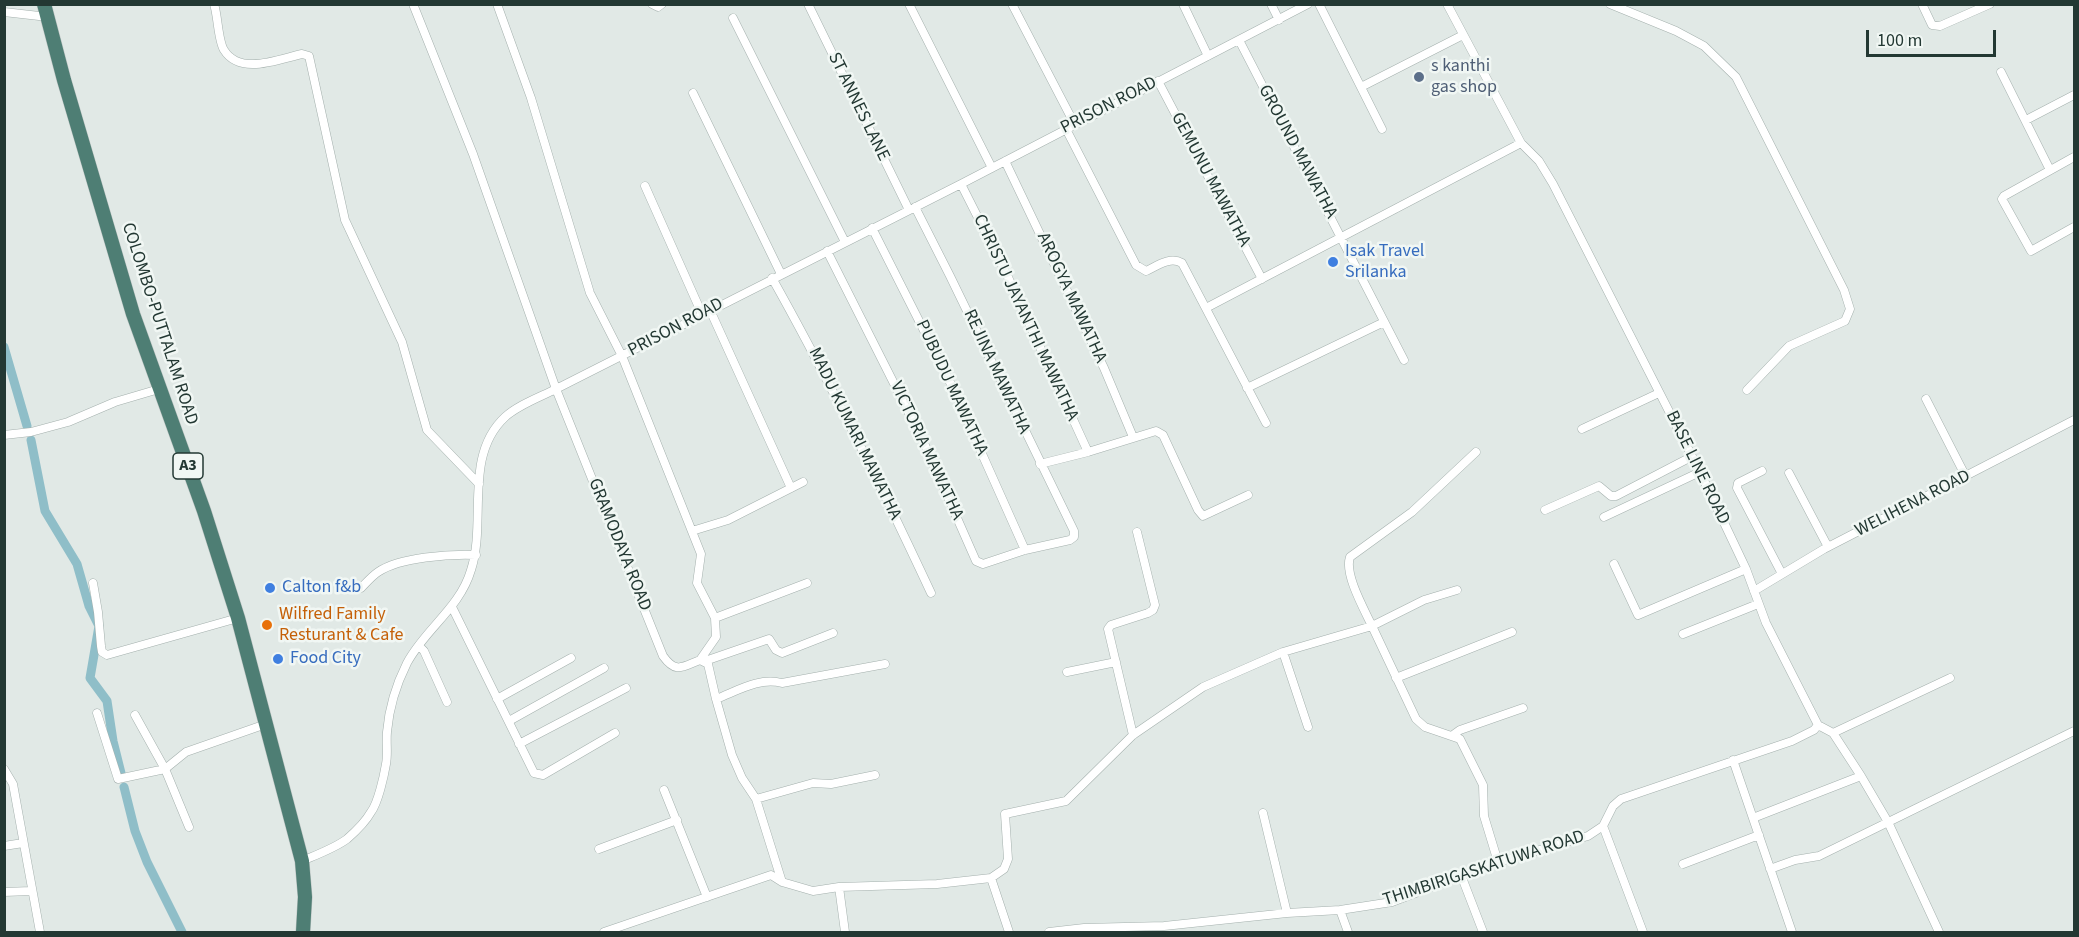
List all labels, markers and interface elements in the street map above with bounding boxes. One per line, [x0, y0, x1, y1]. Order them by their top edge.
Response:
scale bar [1869, 18, 2000, 56]
text: 100 m [1877, 28, 1922, 53]
street label: ST ANNES LANE [822, 49, 894, 165]
place label: s kanthi gas shop [1431, 56, 1497, 98]
marker: s kanthi gas shop [1412, 70, 1426, 84]
street label: PRISON ROAD [1057, 73, 1161, 139]
street label: GROUND MAWATHA [1253, 82, 1341, 222]
street label: GEMUNU MAWATHA [1165, 109, 1255, 251]
street label: CHRISTU JAYANTHI MAWATHA [968, 211, 1082, 425]
street label: COLOMBO-PUTTALAM ROAD [116, 220, 202, 428]
street label: AROGYA MAWATHA [1031, 229, 1111, 367]
place label: Isak Travel Srilanka [1345, 241, 1424, 284]
marker: Isak Travel Srilanka [1326, 255, 1340, 269]
street label: PRISON ROAD [625, 294, 727, 362]
street label: REJINA MAWATHA [958, 306, 1034, 438]
street label: PUBUDU MAWATHA [910, 317, 992, 459]
street label: MADU KUMARI MAWATHA [803, 344, 905, 524]
street label: VICTORIA MAWATHA [884, 378, 968, 524]
street label: BASE LINE ROAD [1660, 407, 1734, 529]
road number: A3 [173, 453, 203, 479]
street label: WELIHENA ROAD [1852, 466, 1974, 542]
street label: GRAMODAYA ROAD [583, 476, 655, 614]
place label: Calton f&b [282, 577, 361, 599]
marker: Calton f&b [263, 581, 277, 595]
place label: Wilfred Family Resturant & Cafe [279, 604, 403, 646]
marker: Wilfred Family Resturant & Cafe [260, 618, 274, 632]
place label: Food City [290, 648, 361, 670]
marker: Food City [271, 652, 285, 666]
street label: THIMBIRIGASKATUWA ROAD [1381, 826, 1587, 912]

